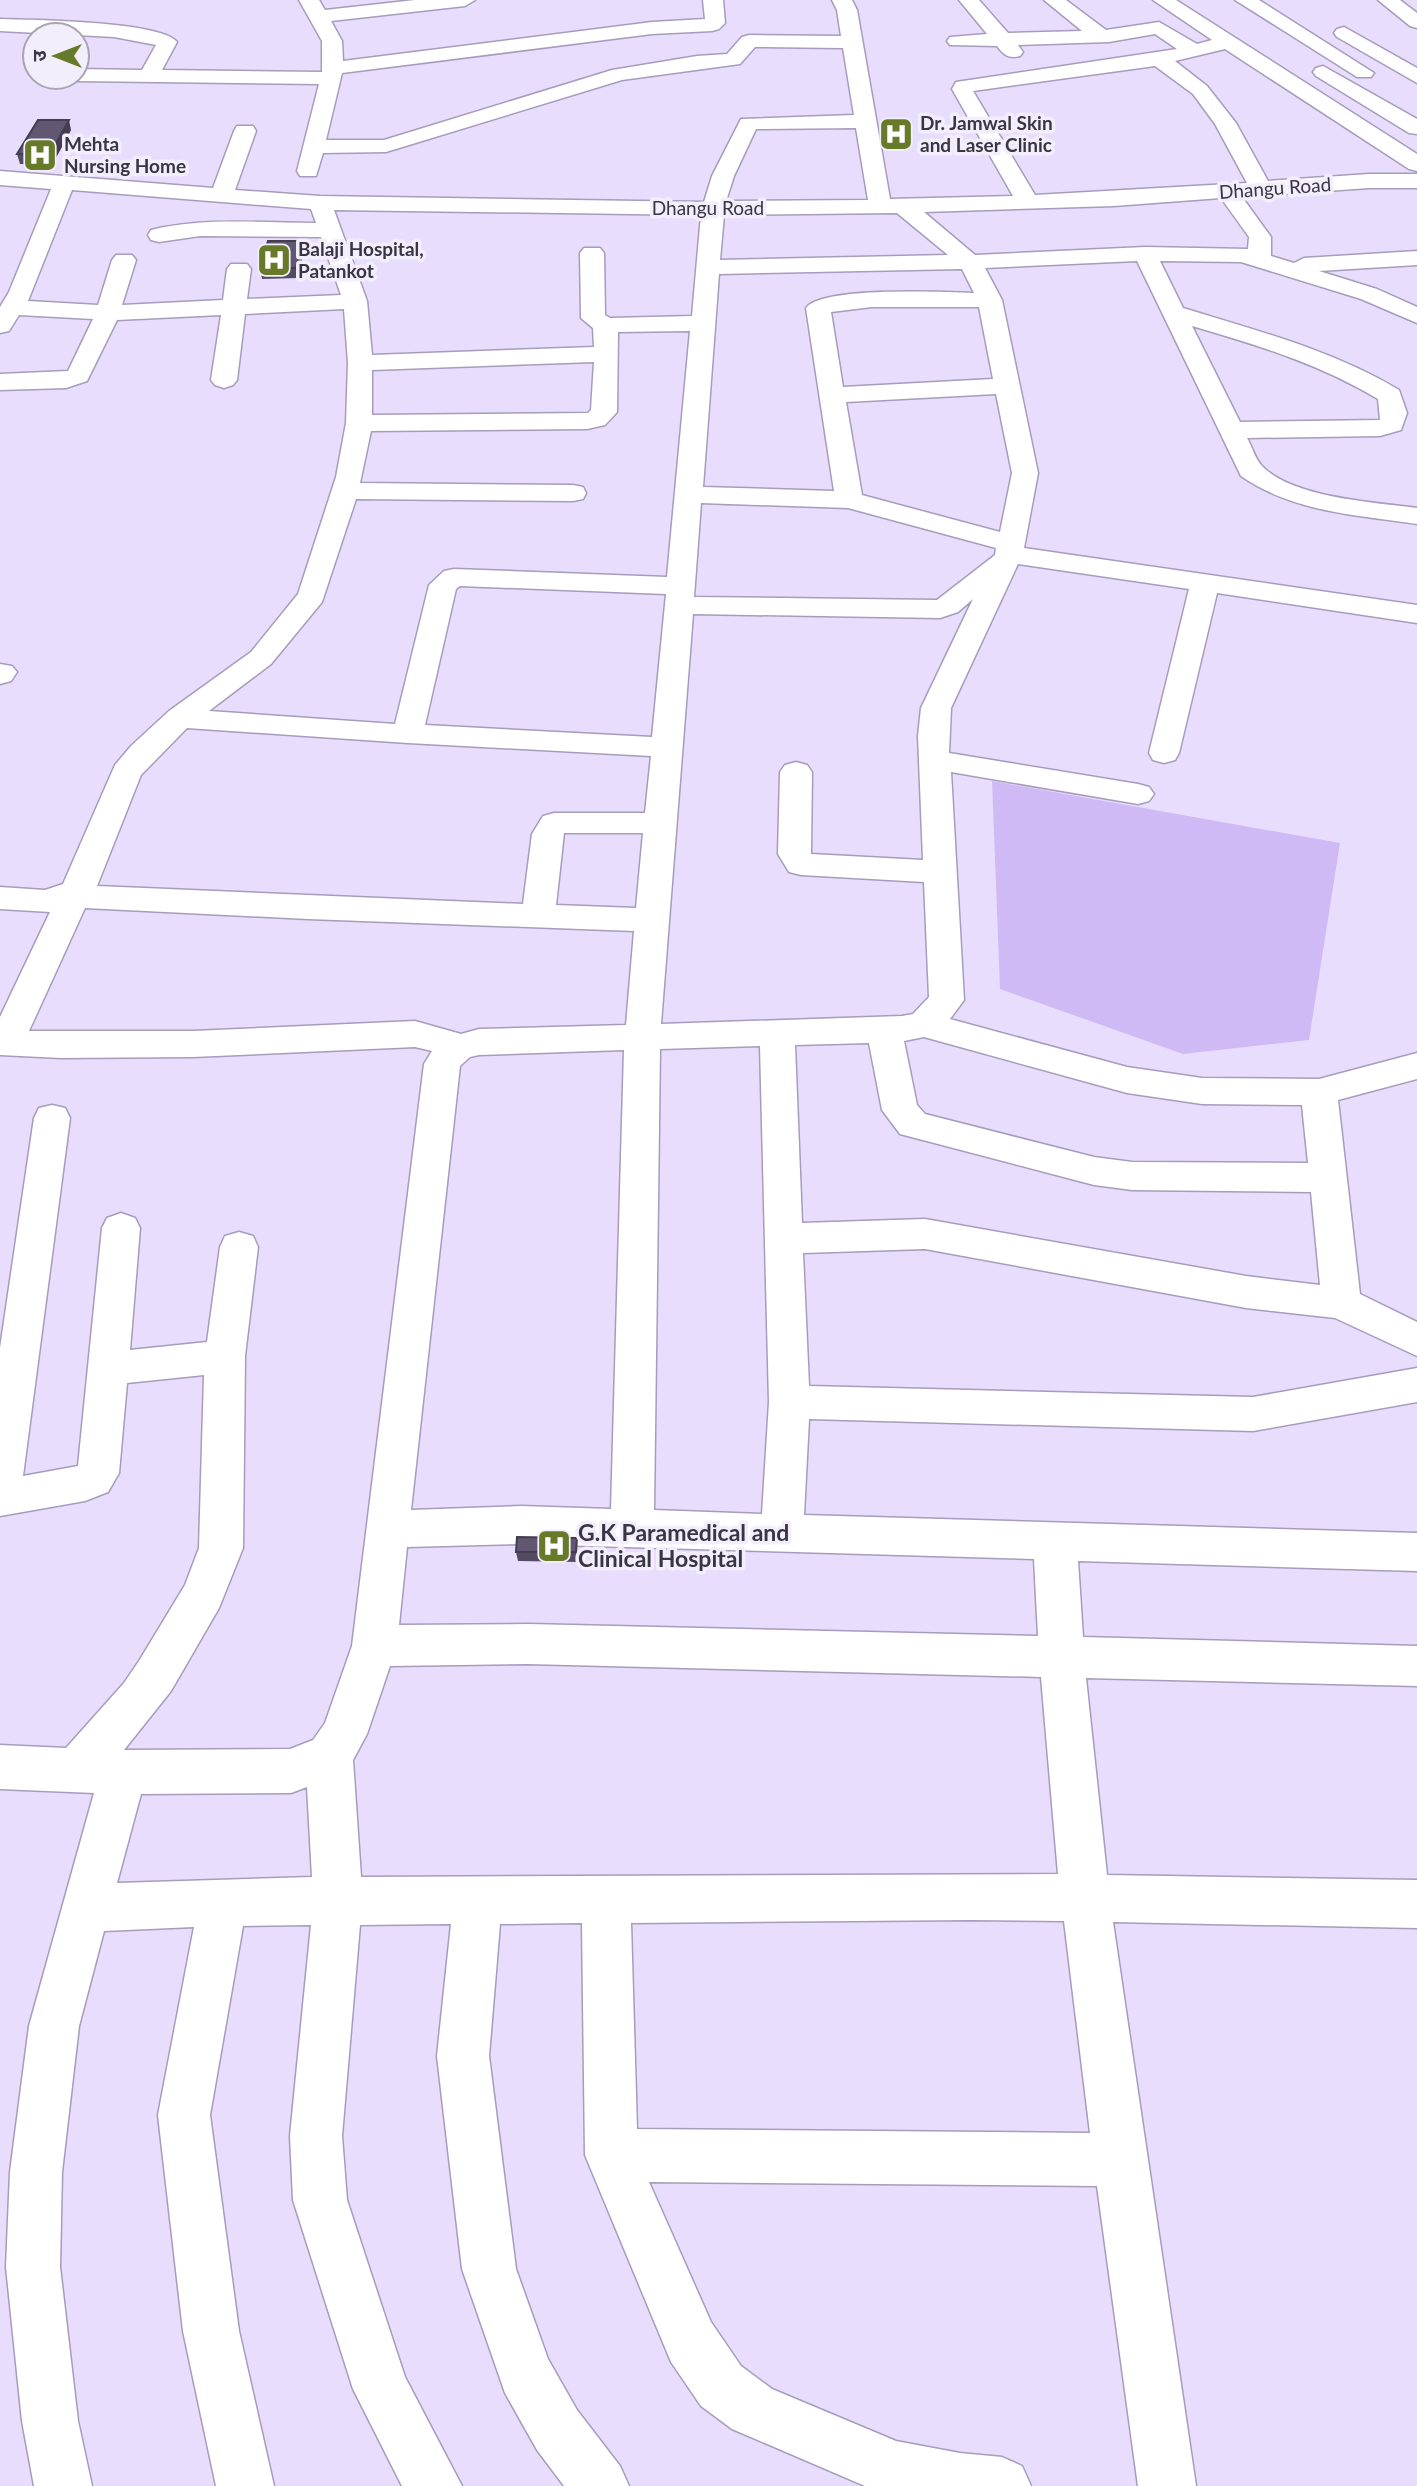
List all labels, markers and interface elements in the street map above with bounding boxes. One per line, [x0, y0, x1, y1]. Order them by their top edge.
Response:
north arrow [21, 21, 91, 91]
text: उ [27, 50, 50, 62]
place label: Dr. Jamwal Skin and Laser Clinic [920, 111, 1053, 156]
hospital icon: Dr. Jamwal Skin and Laser Clinic [877, 115, 915, 153]
place label: Mehta Nursing Home [64, 132, 186, 177]
hospital icon: Mehta Nursing Home [21, 136, 59, 174]
street label: Dhangu Road [1218, 172, 1332, 203]
street label: Dhangu Road [652, 196, 764, 219]
place label: Balaji Hospital, Patankot [298, 237, 424, 282]
hospital icon: Balaji Hospital, Patankot [255, 241, 293, 279]
place label: G.K Paramedical and Clinical Hospital [578, 1518, 789, 1572]
hospital icon: G.K Paramedical and Clinical Hospital [535, 1527, 573, 1565]

